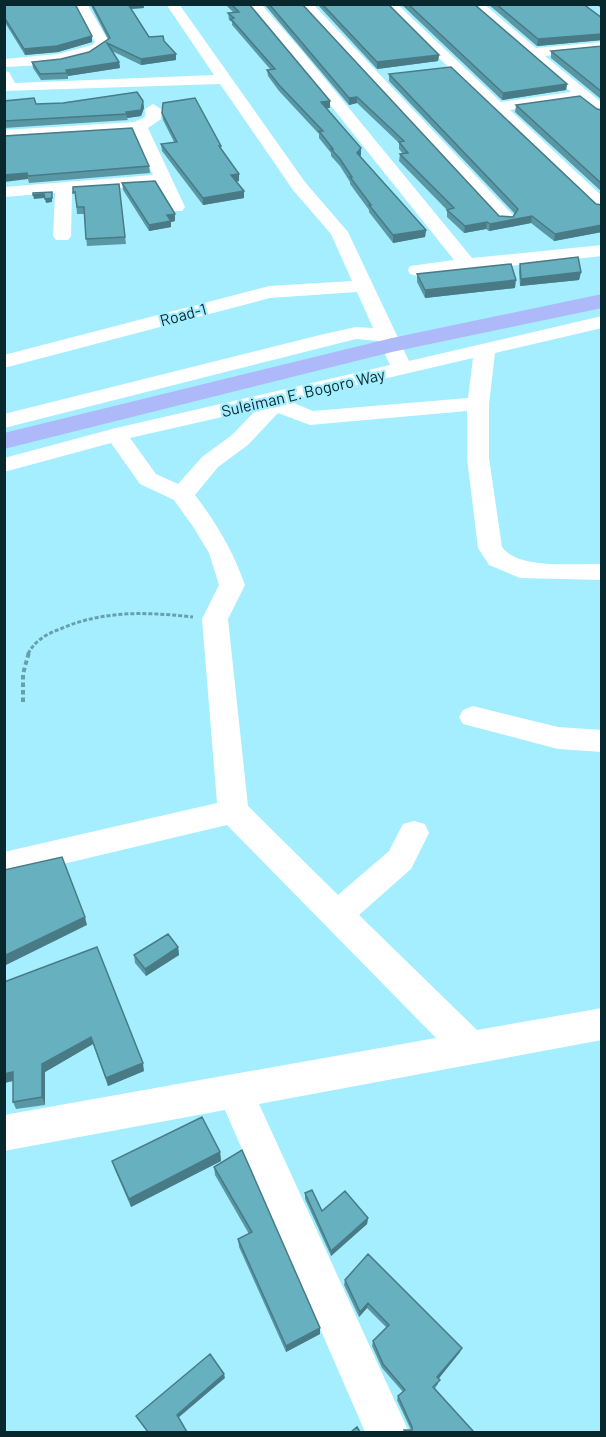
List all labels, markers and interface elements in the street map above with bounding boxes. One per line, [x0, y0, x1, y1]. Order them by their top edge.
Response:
street label: Road-1 [158, 299, 208, 329]
street label: Suleiman E. Bogoro Way [219, 364, 387, 420]

